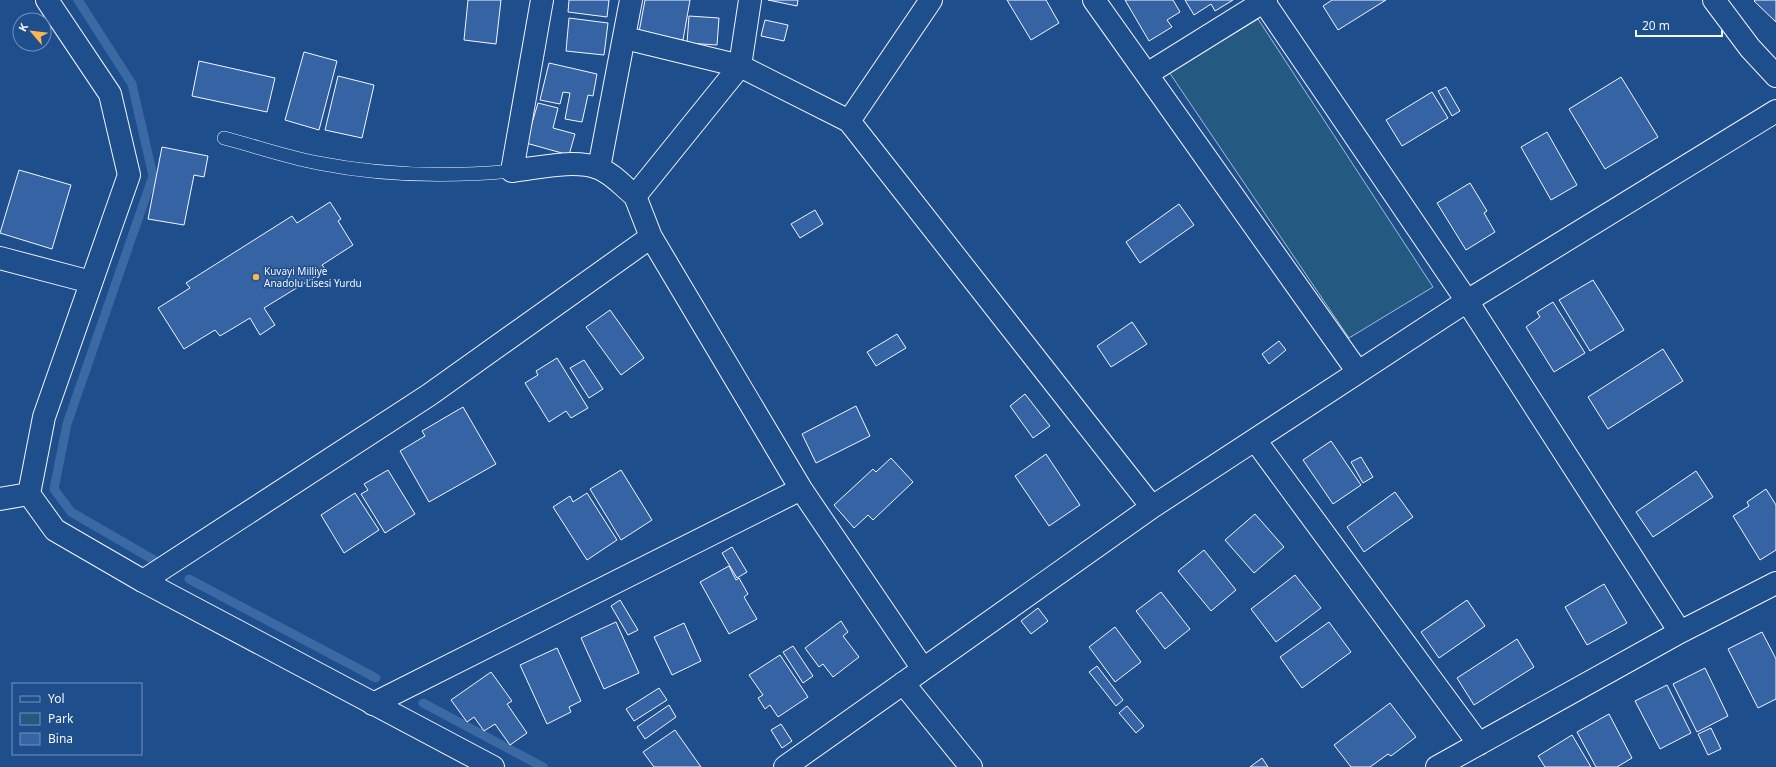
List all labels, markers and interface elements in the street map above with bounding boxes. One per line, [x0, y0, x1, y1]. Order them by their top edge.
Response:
north arrow [12, 12, 52, 52]
scale bar [1636, 12, 1722, 38]
text: 20 m [1642, 17, 1670, 34]
text: K [14, 20, 31, 34]
place label: Kuvayi Milliye Anadolu Lisesi Yurdu [264, 264, 362, 290]
marker: Kuvayi Milliye Anadolu Lisesi Yurdu [251, 272, 261, 282]
legend [12, 683, 142, 755]
text: Yol [48, 690, 65, 707]
text: Park [48, 710, 74, 727]
text: Bina [48, 730, 73, 747]

